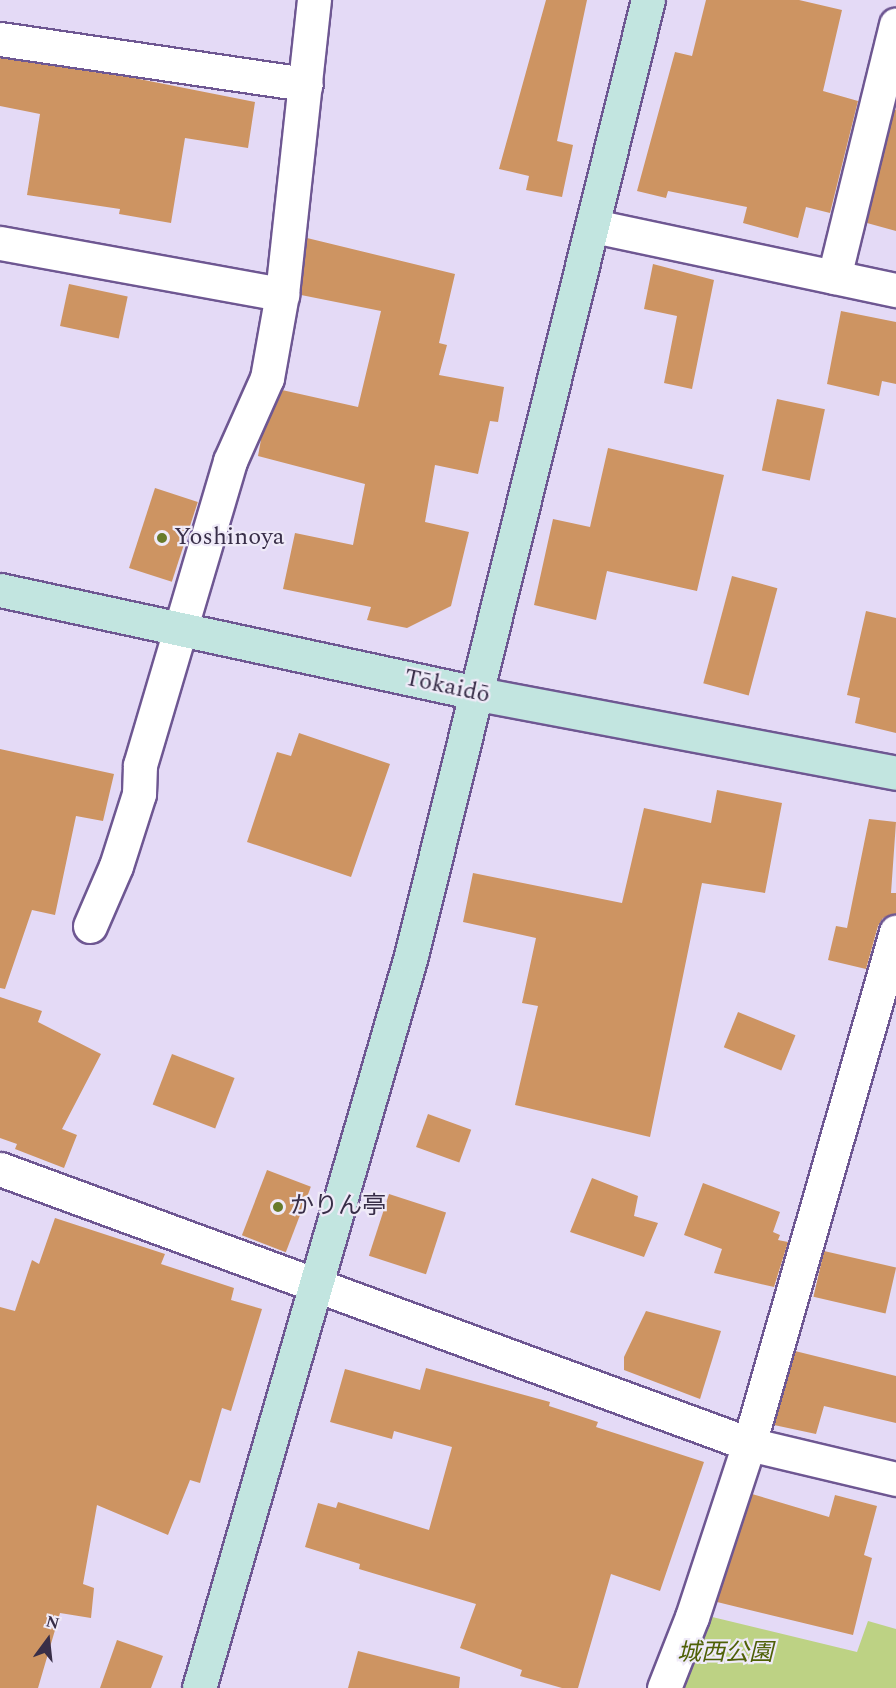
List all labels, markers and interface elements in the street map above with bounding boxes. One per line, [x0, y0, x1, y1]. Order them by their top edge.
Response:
place label: Yoshinoya [174, 524, 284, 552]
marker: Yoshinoya [155, 531, 169, 545]
street label: Tōkaidō [402, 664, 492, 710]
place label: かりん亭 [290, 1193, 386, 1221]
marker: かりん亭 [271, 1200, 285, 1214]
text: N [43, 1609, 62, 1636]
north arrow [18, 1610, 78, 1670]
park label: 城西公園 [677, 1640, 773, 1668]

